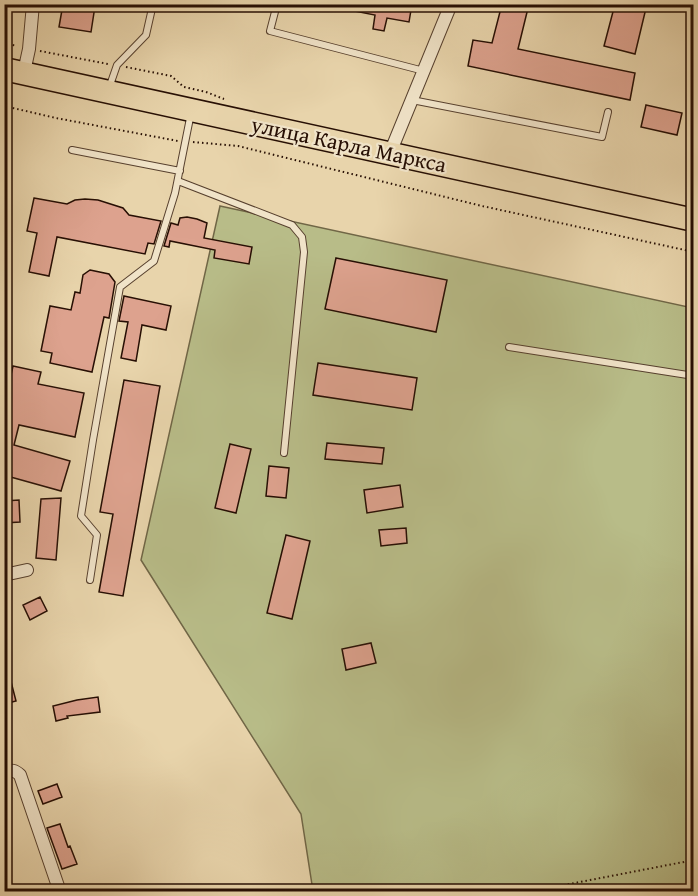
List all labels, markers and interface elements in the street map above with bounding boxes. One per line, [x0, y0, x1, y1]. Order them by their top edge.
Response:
street label: улица Карла Маркса [247, 107, 450, 180]

